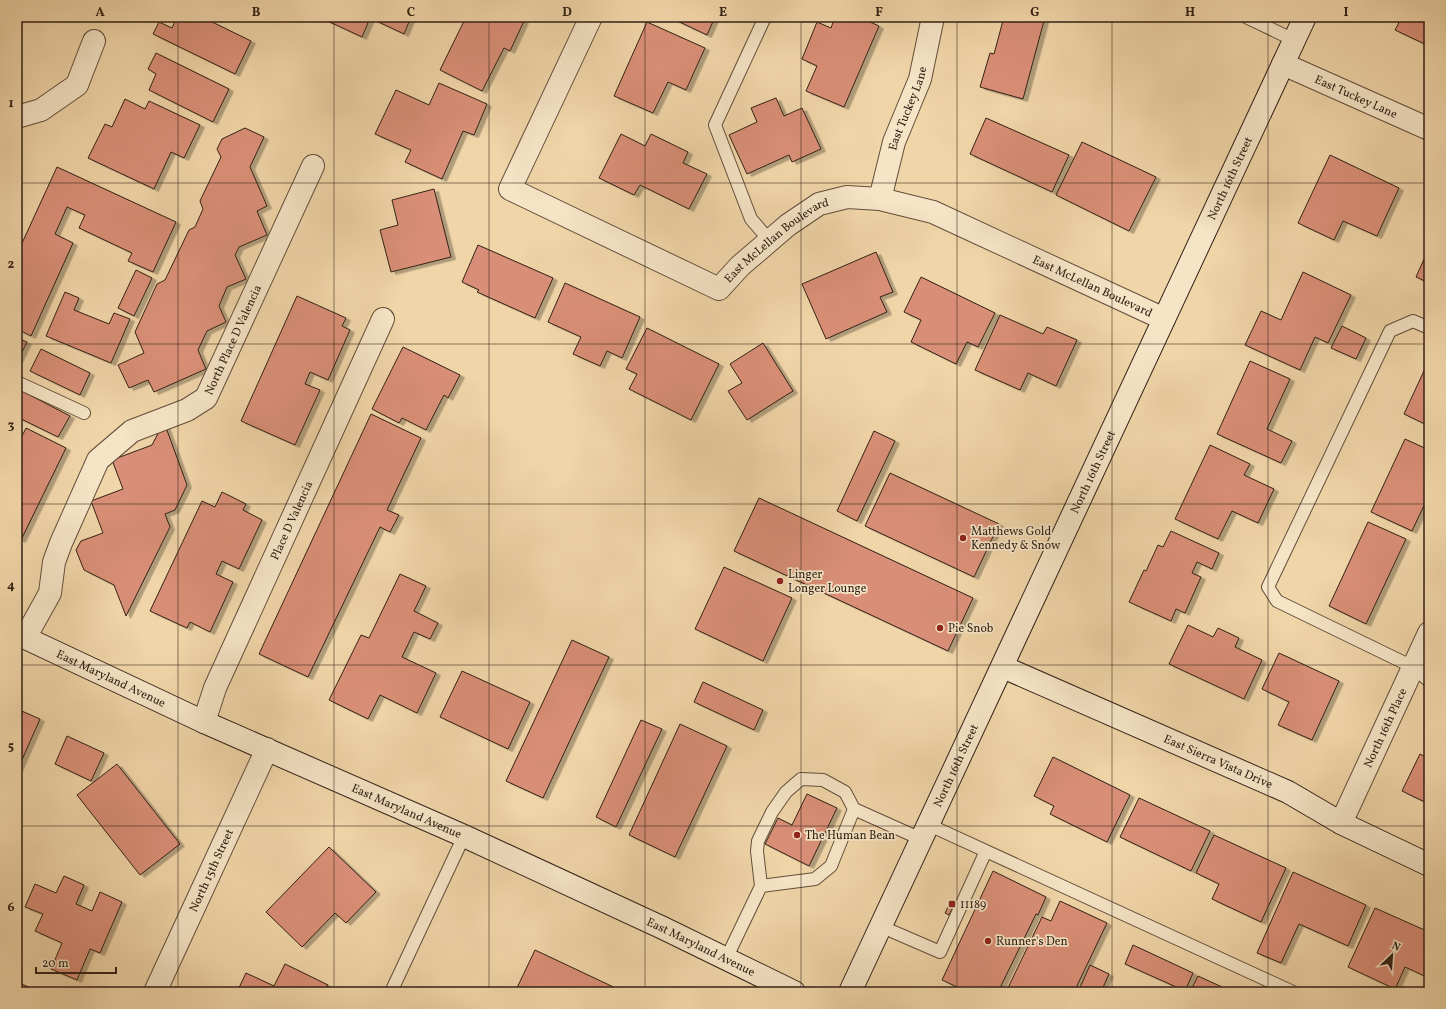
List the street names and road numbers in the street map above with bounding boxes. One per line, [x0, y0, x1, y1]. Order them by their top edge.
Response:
street label: East Tuckey Lane [885, 65, 931, 152]
street label: East Tuckey Lane [1312, 72, 1400, 123]
street label: North 16th Street [1204, 134, 1257, 223]
street label: East McLellan Boulevard [721, 195, 831, 287]
street label: East McLellan Boulevard [1030, 252, 1155, 322]
street label: North Place D Valencia [201, 283, 266, 398]
street label: North 16th Street [1067, 428, 1120, 516]
street label: Place D Valencia [267, 478, 317, 563]
street label: East Maryland Avenue [53, 647, 168, 712]
street label: North 16th Place [1361, 685, 1412, 771]
street label: North 16th Street [930, 722, 983, 810]
street label: East Sierra Vista Drive [1161, 731, 1275, 793]
street label: East Maryland Avenue [349, 781, 464, 843]
street label: North 15th Street [186, 827, 238, 915]
street label: East Maryland Avenue [644, 914, 758, 981]

